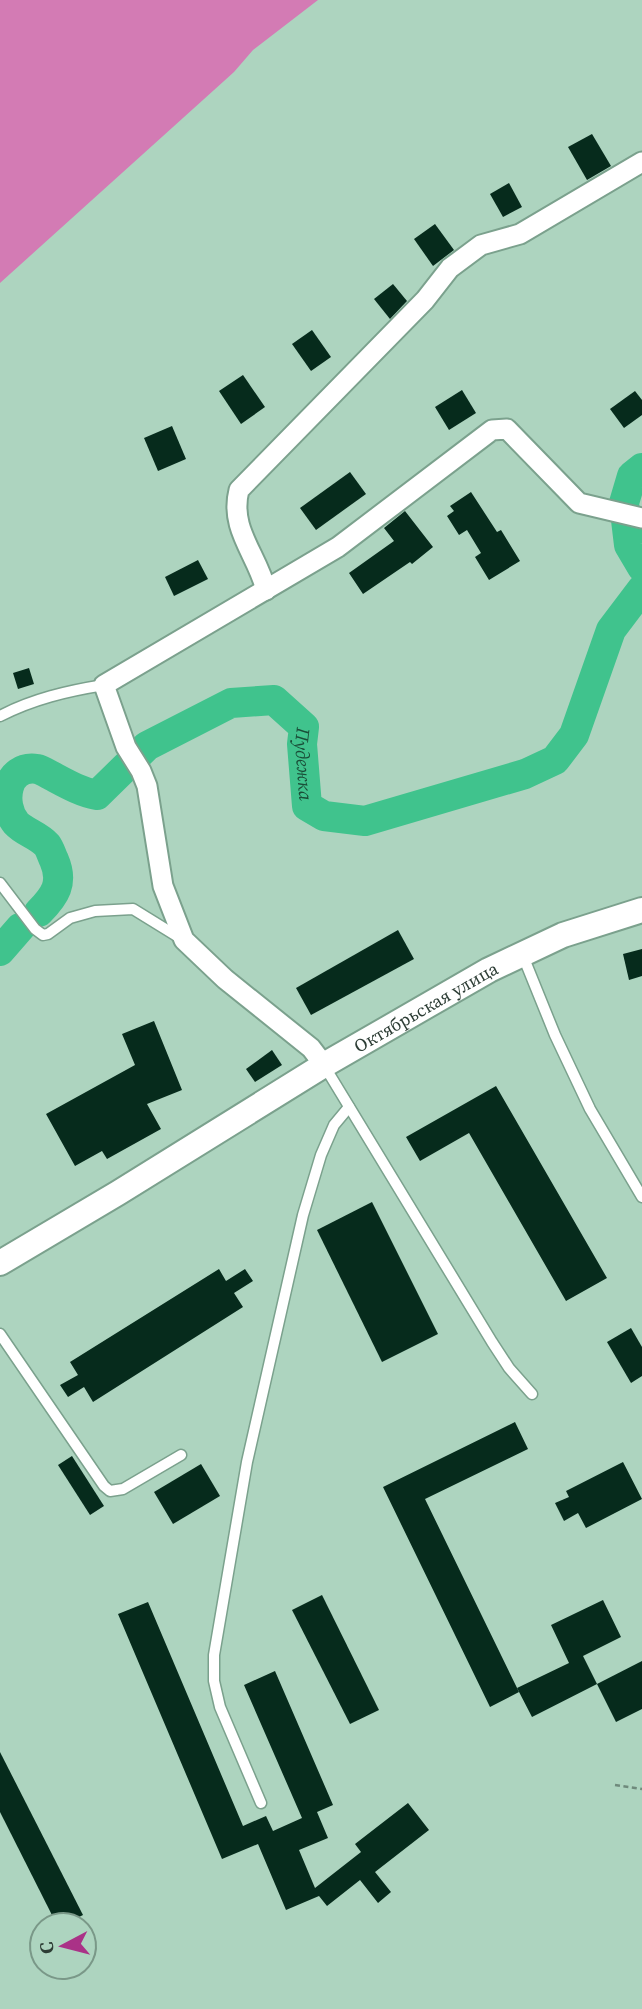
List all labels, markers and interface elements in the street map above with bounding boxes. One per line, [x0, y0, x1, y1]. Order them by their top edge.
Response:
water label: Пудежка [289, 725, 320, 802]
street label: Октябрьская улица [349, 955, 503, 1058]
north arrow [28, 1911, 98, 1981]
text: С [32, 1940, 60, 1956]

